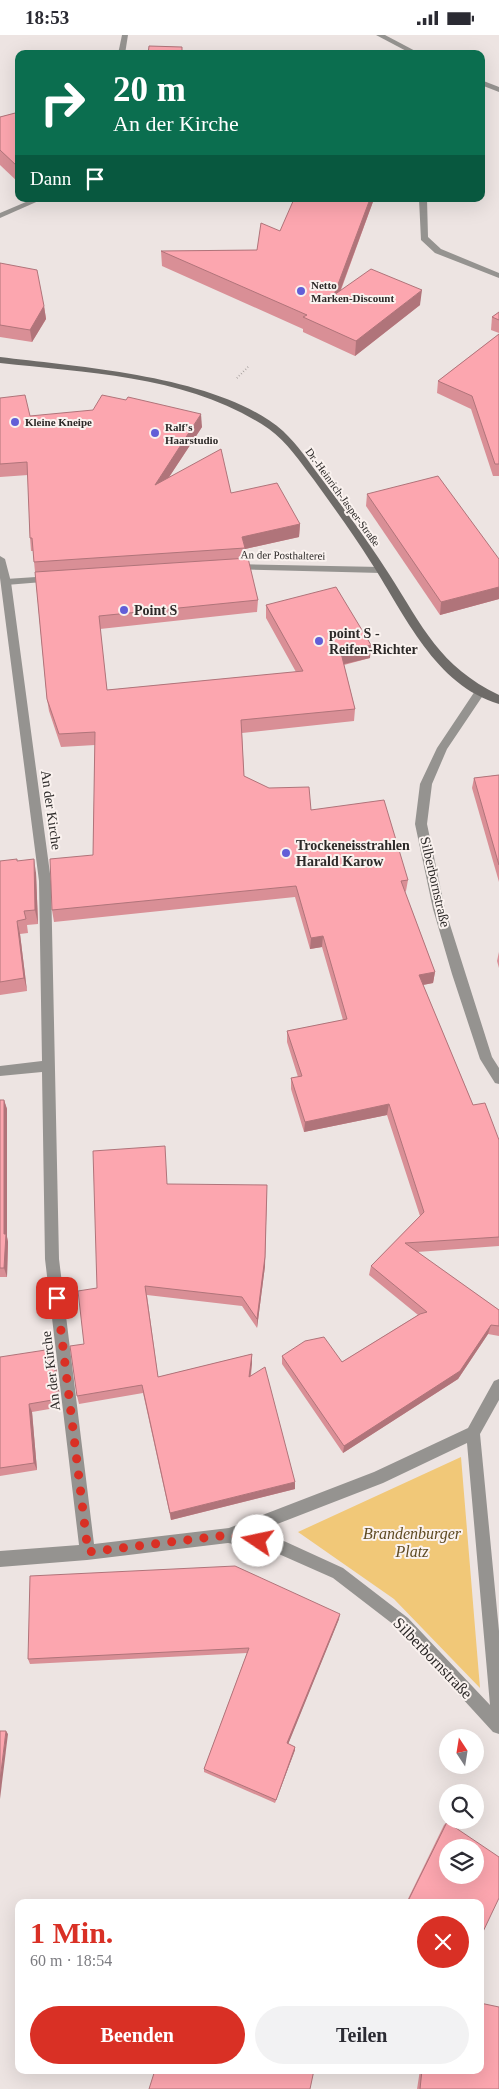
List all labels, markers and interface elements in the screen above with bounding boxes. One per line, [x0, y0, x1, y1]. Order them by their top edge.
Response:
text: 18:53 [25, 7, 69, 28]
icon: right [30, 70, 95, 135]
text: 20 m [113, 70, 186, 109]
text: An der Kirche [113, 111, 239, 136]
icon: arrive [81, 165, 109, 193]
text: Dann [30, 168, 71, 189]
place label: Netto Marken-Discount [311, 279, 394, 304]
marker: Netto Marken-Discount [295, 285, 307, 297]
marker: Kleine Kneipe [9, 416, 21, 428]
place label: Kleine Kneipe [25, 416, 92, 428]
place label: Ralf's Haarstudio [165, 421, 219, 446]
marker: Ralf's Haarstudio [149, 427, 161, 439]
street label: Dr.-Heinrich-Jasper-Straße [303, 446, 383, 549]
street label: An der Posthalterei [240, 548, 326, 562]
place label: Point S [134, 603, 177, 618]
marker: Point S [118, 604, 130, 616]
place label: point S - Reifen-Richter [329, 626, 418, 657]
marker: point S - Reifen-Richter [313, 635, 325, 647]
street label: An der Kirche [38, 769, 64, 851]
street label: Silberbornstraße [417, 835, 453, 929]
place label: Trockeneisstrahlen Harald Karow [296, 838, 410, 869]
marker: Trockeneisstrahlen Harald Karow [280, 847, 292, 859]
pin [36, 1277, 78, 1319]
icon: arrive [43, 1284, 71, 1312]
street label: An der Kirche [39, 1330, 63, 1412]
position arrow [231, 1514, 283, 1566]
park label: Brandenburger Platz [363, 1525, 462, 1560]
street label: Silberbornstraße [390, 1614, 476, 1702]
north arrow [439, 1729, 484, 1774]
map controls [439, 1729, 484, 1884]
button: search [439, 1784, 484, 1829]
button: layers [439, 1839, 484, 1884]
text: 1 Min. [30, 1916, 113, 1949]
button: close [417, 1916, 469, 1968]
text: 60 m · 18:54 [30, 1952, 112, 1969]
button: Beenden [30, 2006, 245, 2064]
button: Teilen [255, 2006, 469, 2064]

